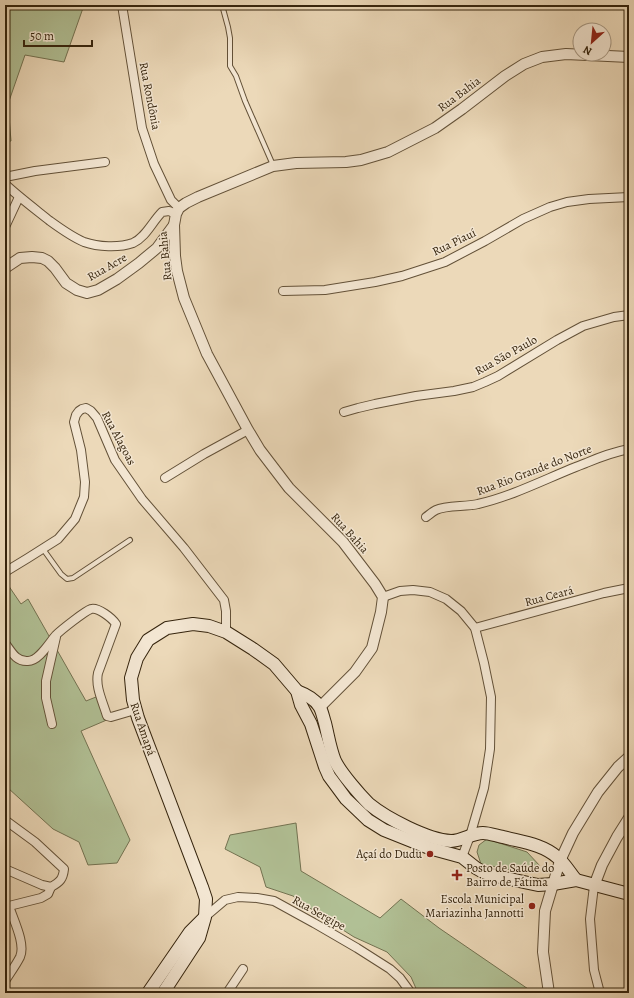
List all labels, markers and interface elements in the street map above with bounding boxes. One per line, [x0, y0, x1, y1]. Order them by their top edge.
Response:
scale bar [24, 22, 92, 48]
north arrow [572, 22, 612, 62]
text: 50 m [30, 28, 54, 44]
text: N [581, 42, 595, 59]
street label: Rua Rondônia [136, 61, 165, 132]
street label: Rua Bahia [434, 72, 484, 115]
street label: Rua Piauí [429, 225, 479, 259]
street label: Rua Bahia [154, 230, 176, 281]
street label: Rua Acre [84, 249, 130, 285]
street label: Rua São Paulo [472, 331, 540, 379]
street label: Rua Alagoas [98, 408, 140, 468]
street label: Rua Rio Grande do Norte [474, 441, 594, 499]
street label: Rua Bahia [327, 509, 373, 557]
street label: Rua Ceará [523, 582, 575, 610]
street label: Rua Amapá [126, 700, 160, 758]
place label: Açaí do Dudu [355, 846, 423, 862]
marker: Açaí do Dudu [425, 849, 435, 859]
place label: Posto de Saúde do Bairro de Fátima [466, 860, 554, 890]
marker: Posto de Saúde do Bairro de Fátima [451, 869, 463, 881]
place label: Escola Municipal Mariazinha Jannotti [425, 891, 524, 921]
street label: Rua Sergipe [289, 892, 349, 934]
marker: Escola Municipal Mariazinha Jannotti [527, 901, 537, 911]

